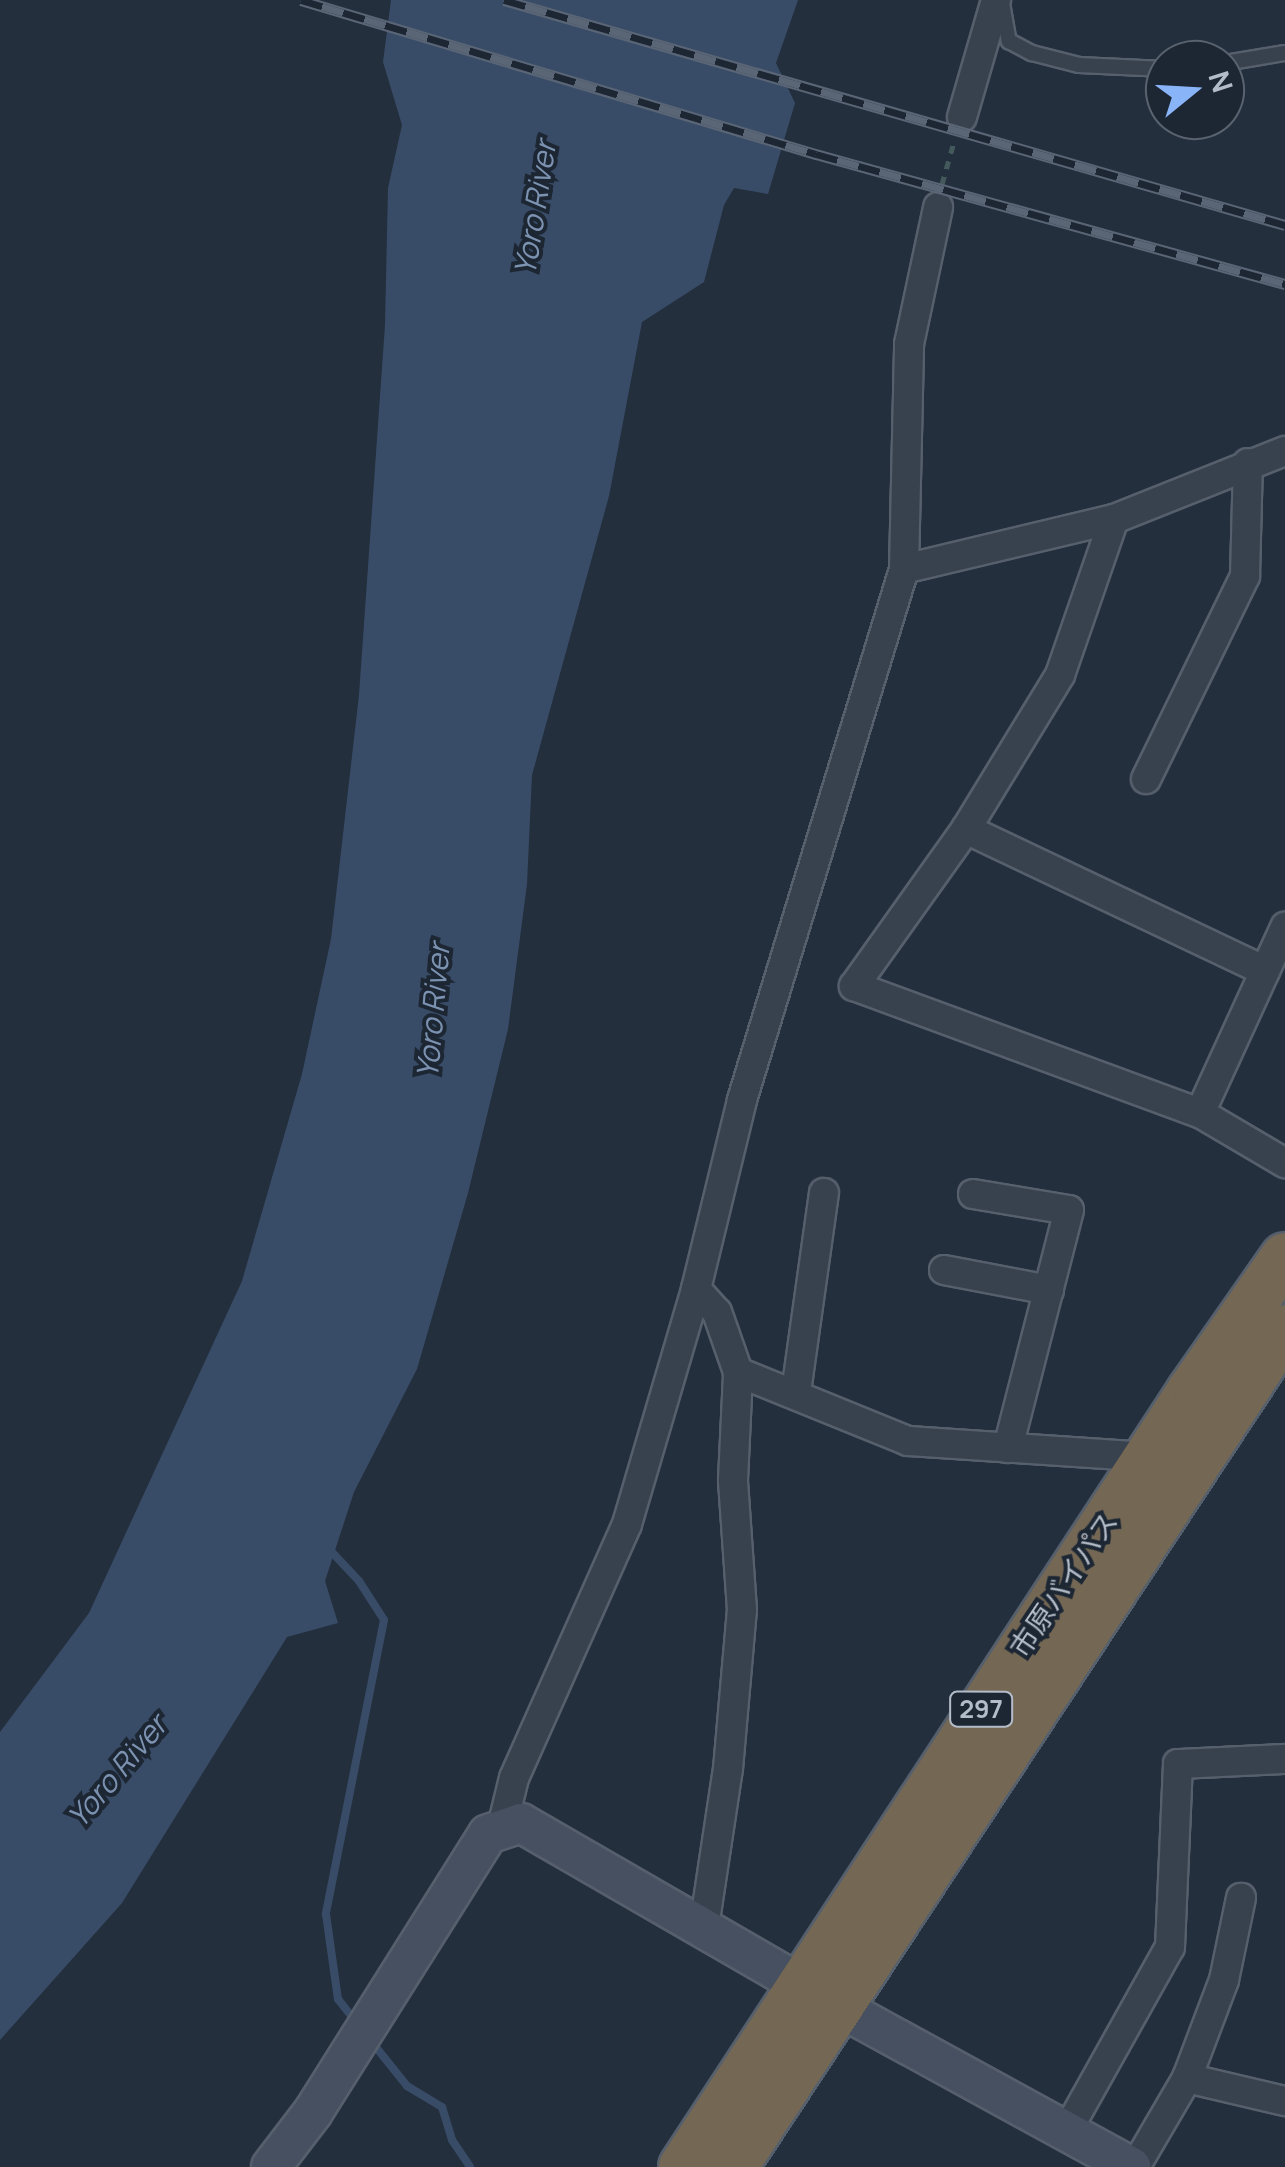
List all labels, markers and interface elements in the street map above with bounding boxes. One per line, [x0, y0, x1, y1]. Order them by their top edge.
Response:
north arrow [1145, 40, 1245, 140]
text: N [1200, 66, 1243, 97]
water label: Yoro River [507, 138, 563, 278]
water label: Yoro River [409, 942, 457, 1080]
street label: 市原バイパス [1002, 1505, 1124, 1663]
road number: 297 [948, 1689, 1014, 1729]
water label: Yoro River [60, 1708, 174, 1834]

